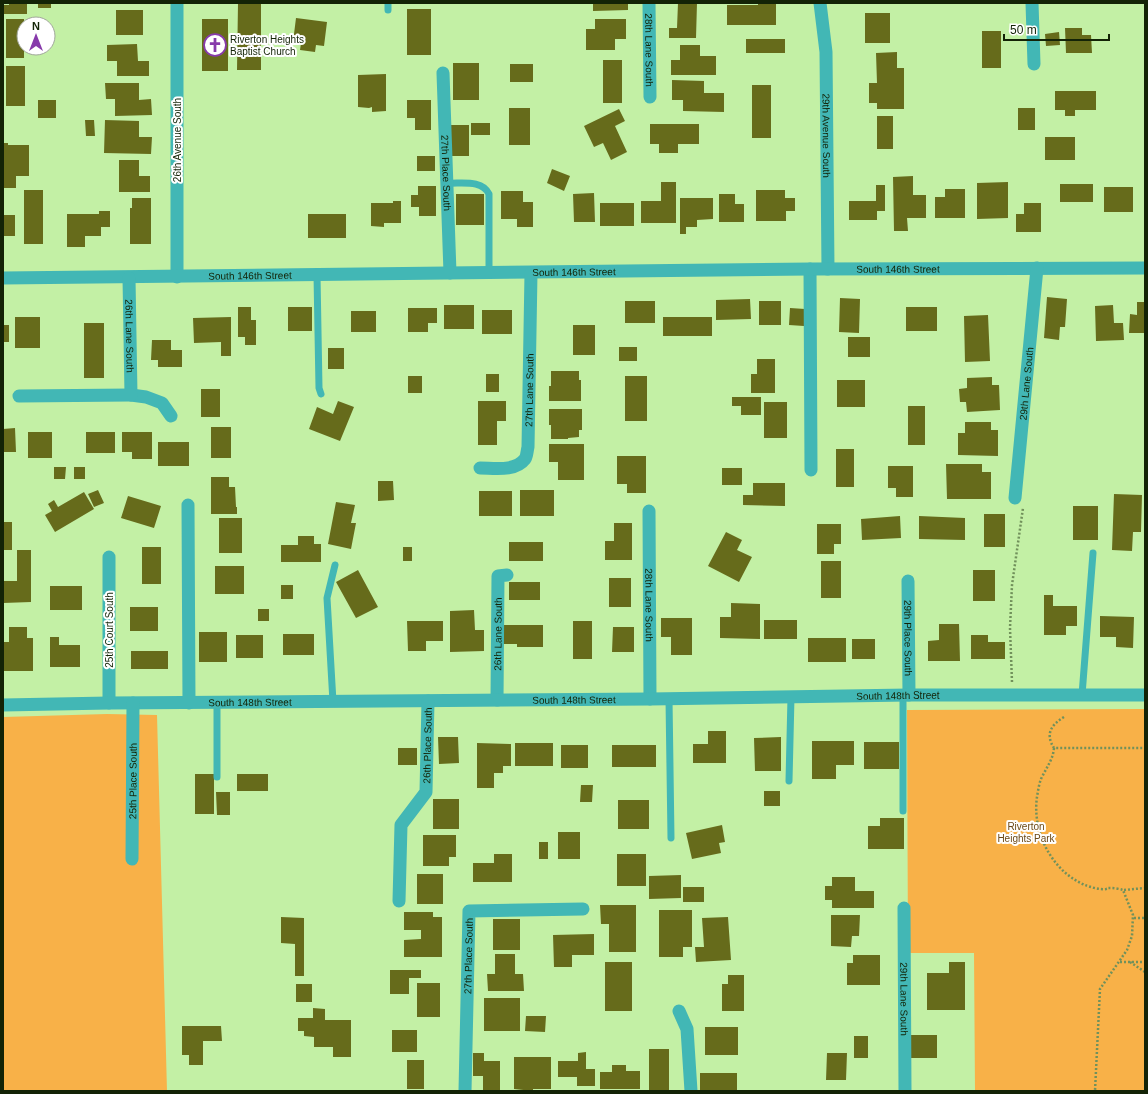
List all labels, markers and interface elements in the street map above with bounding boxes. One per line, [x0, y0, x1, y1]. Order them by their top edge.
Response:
street label: 28th Lane South [644, 13, 655, 87]
north arrow [16, 16, 56, 56]
scale bar [1004, 16, 1109, 42]
text: N [32, 20, 40, 32]
text: 50 m [1010, 23, 1037, 37]
church icon: Riverton Heights Baptist Church [202, 32, 228, 58]
place label: Riverton Heights Baptist Church [230, 34, 304, 57]
street label: 29th Avenue South [821, 93, 833, 178]
street label: 26th Avenue South [172, 98, 183, 182]
street label: 27th Place South [440, 135, 453, 211]
street label: South 146th Street [856, 263, 940, 274]
street label: South 146th Street [532, 266, 616, 278]
street label: South 146th Street [208, 269, 292, 281]
street label: 26th Lane South [124, 299, 136, 373]
street label: 29th Lane South [1017, 346, 1035, 421]
street label: 27th Lane South [523, 353, 535, 427]
street label: 28th Lane South [644, 568, 655, 642]
street label: 25th Court South [104, 592, 115, 668]
street label: 26th Lane South [492, 597, 503, 671]
street label: 29th Place South [903, 600, 914, 676]
street label: South 148th Street [856, 689, 940, 701]
street label: South 148th Street [532, 694, 616, 705]
street label: South 148th Street [208, 696, 292, 708]
street label: 26th Place South [421, 707, 433, 784]
street label: 25th Place South [127, 743, 138, 819]
park label: Riverton Heights Park [997, 821, 1056, 844]
street label: 27th Place South [462, 918, 474, 994]
street label: 29th Lane South [899, 962, 910, 1036]

